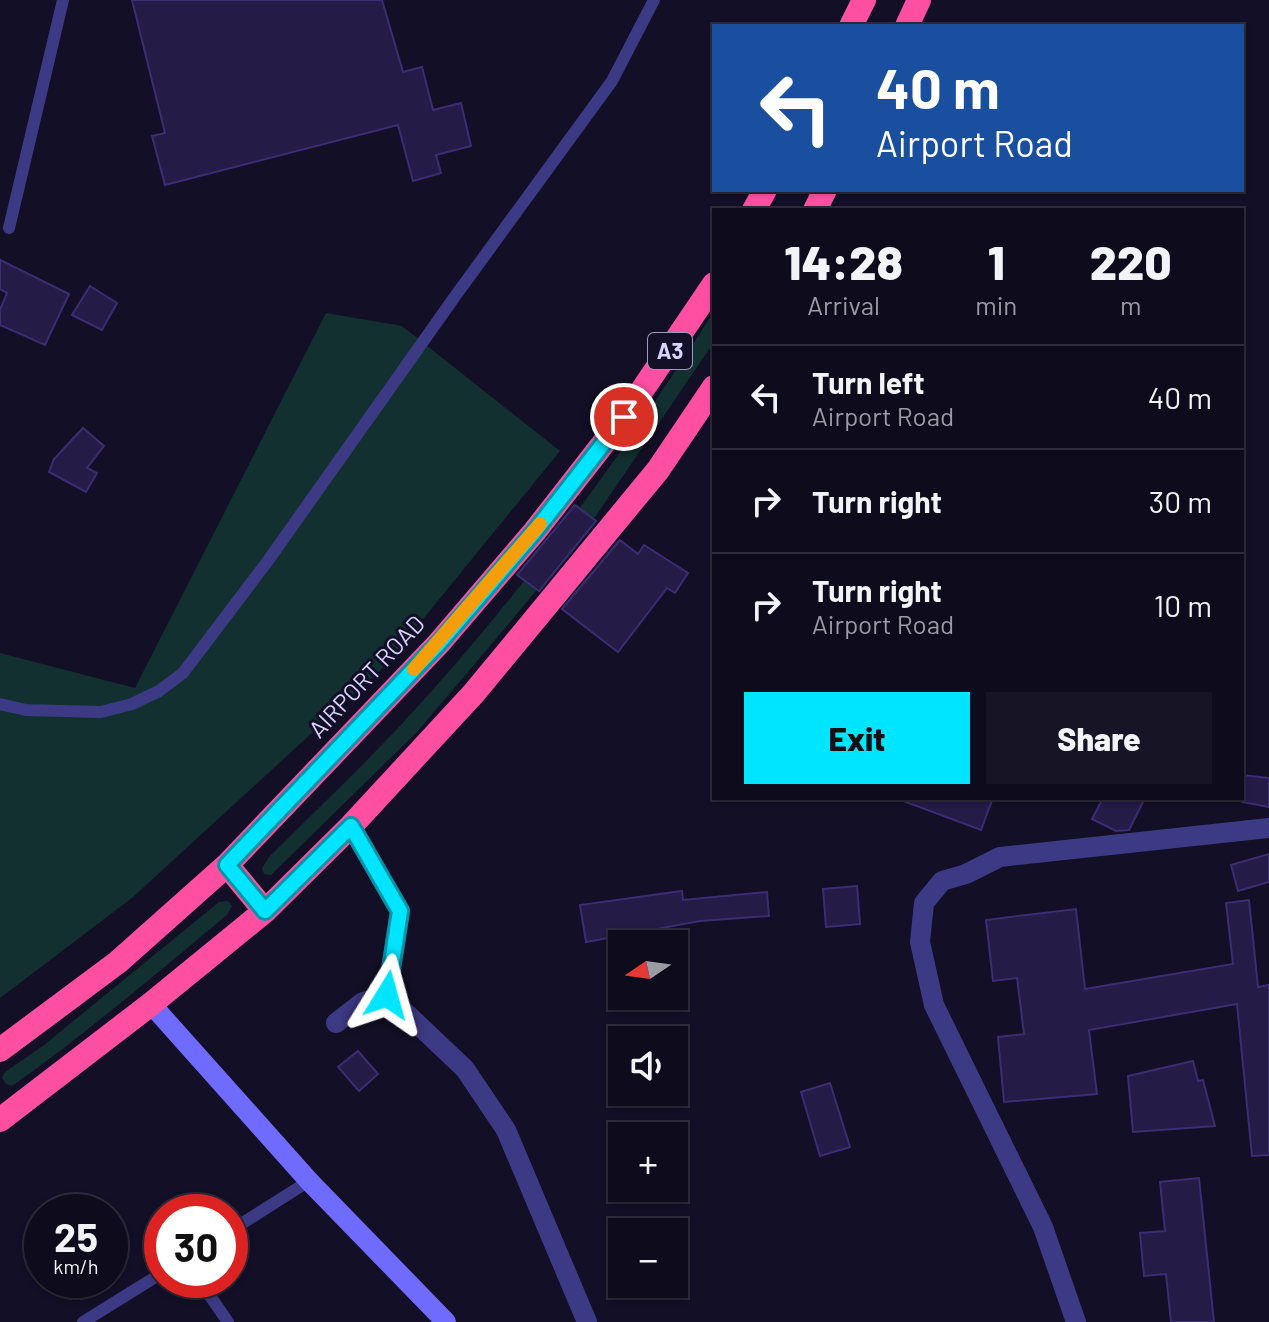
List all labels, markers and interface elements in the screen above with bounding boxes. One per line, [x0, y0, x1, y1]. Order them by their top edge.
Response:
text: 40 m [876, 53, 1000, 120]
icon: left [744, 56, 848, 160]
text: Airport Road [876, 121, 1073, 164]
text: 14:28 [784, 232, 903, 290]
text: 1 [988, 232, 1005, 290]
text: 220 [1090, 232, 1172, 290]
text: Arrival [807, 289, 880, 320]
text: min [975, 289, 1017, 320]
text: m [1120, 289, 1141, 320]
road number: A3 [648, 333, 692, 369]
text: Turn left [812, 364, 925, 400]
icon: left [744, 375, 788, 419]
text: 40 m [1148, 379, 1212, 415]
pin [590, 383, 658, 451]
icon: arrive [602, 395, 646, 439]
text: Airport Road [812, 400, 954, 431]
icon: right [744, 479, 788, 523]
text: Turn right [812, 483, 942, 519]
text: 30 m [1149, 483, 1212, 519]
text: Turn right [812, 572, 942, 608]
icon: right [744, 583, 788, 627]
text: 10 m [1154, 587, 1212, 623]
text: Airport Road [812, 608, 954, 639]
street label: AIRPORT ROAD [302, 609, 430, 743]
button: Exit [744, 692, 970, 784]
button: Share [986, 692, 1212, 784]
north arrow [608, 930, 688, 1010]
map controls [608, 930, 688, 1298]
position arrow [345, 953, 429, 1037]
button: sound [608, 1026, 688, 1106]
button: + [608, 1122, 688, 1202]
speed limit sign: 30 [144, 1194, 248, 1298]
text: 25 [54, 1212, 98, 1260]
button: − [608, 1218, 688, 1298]
text: km/h [53, 1254, 99, 1278]

